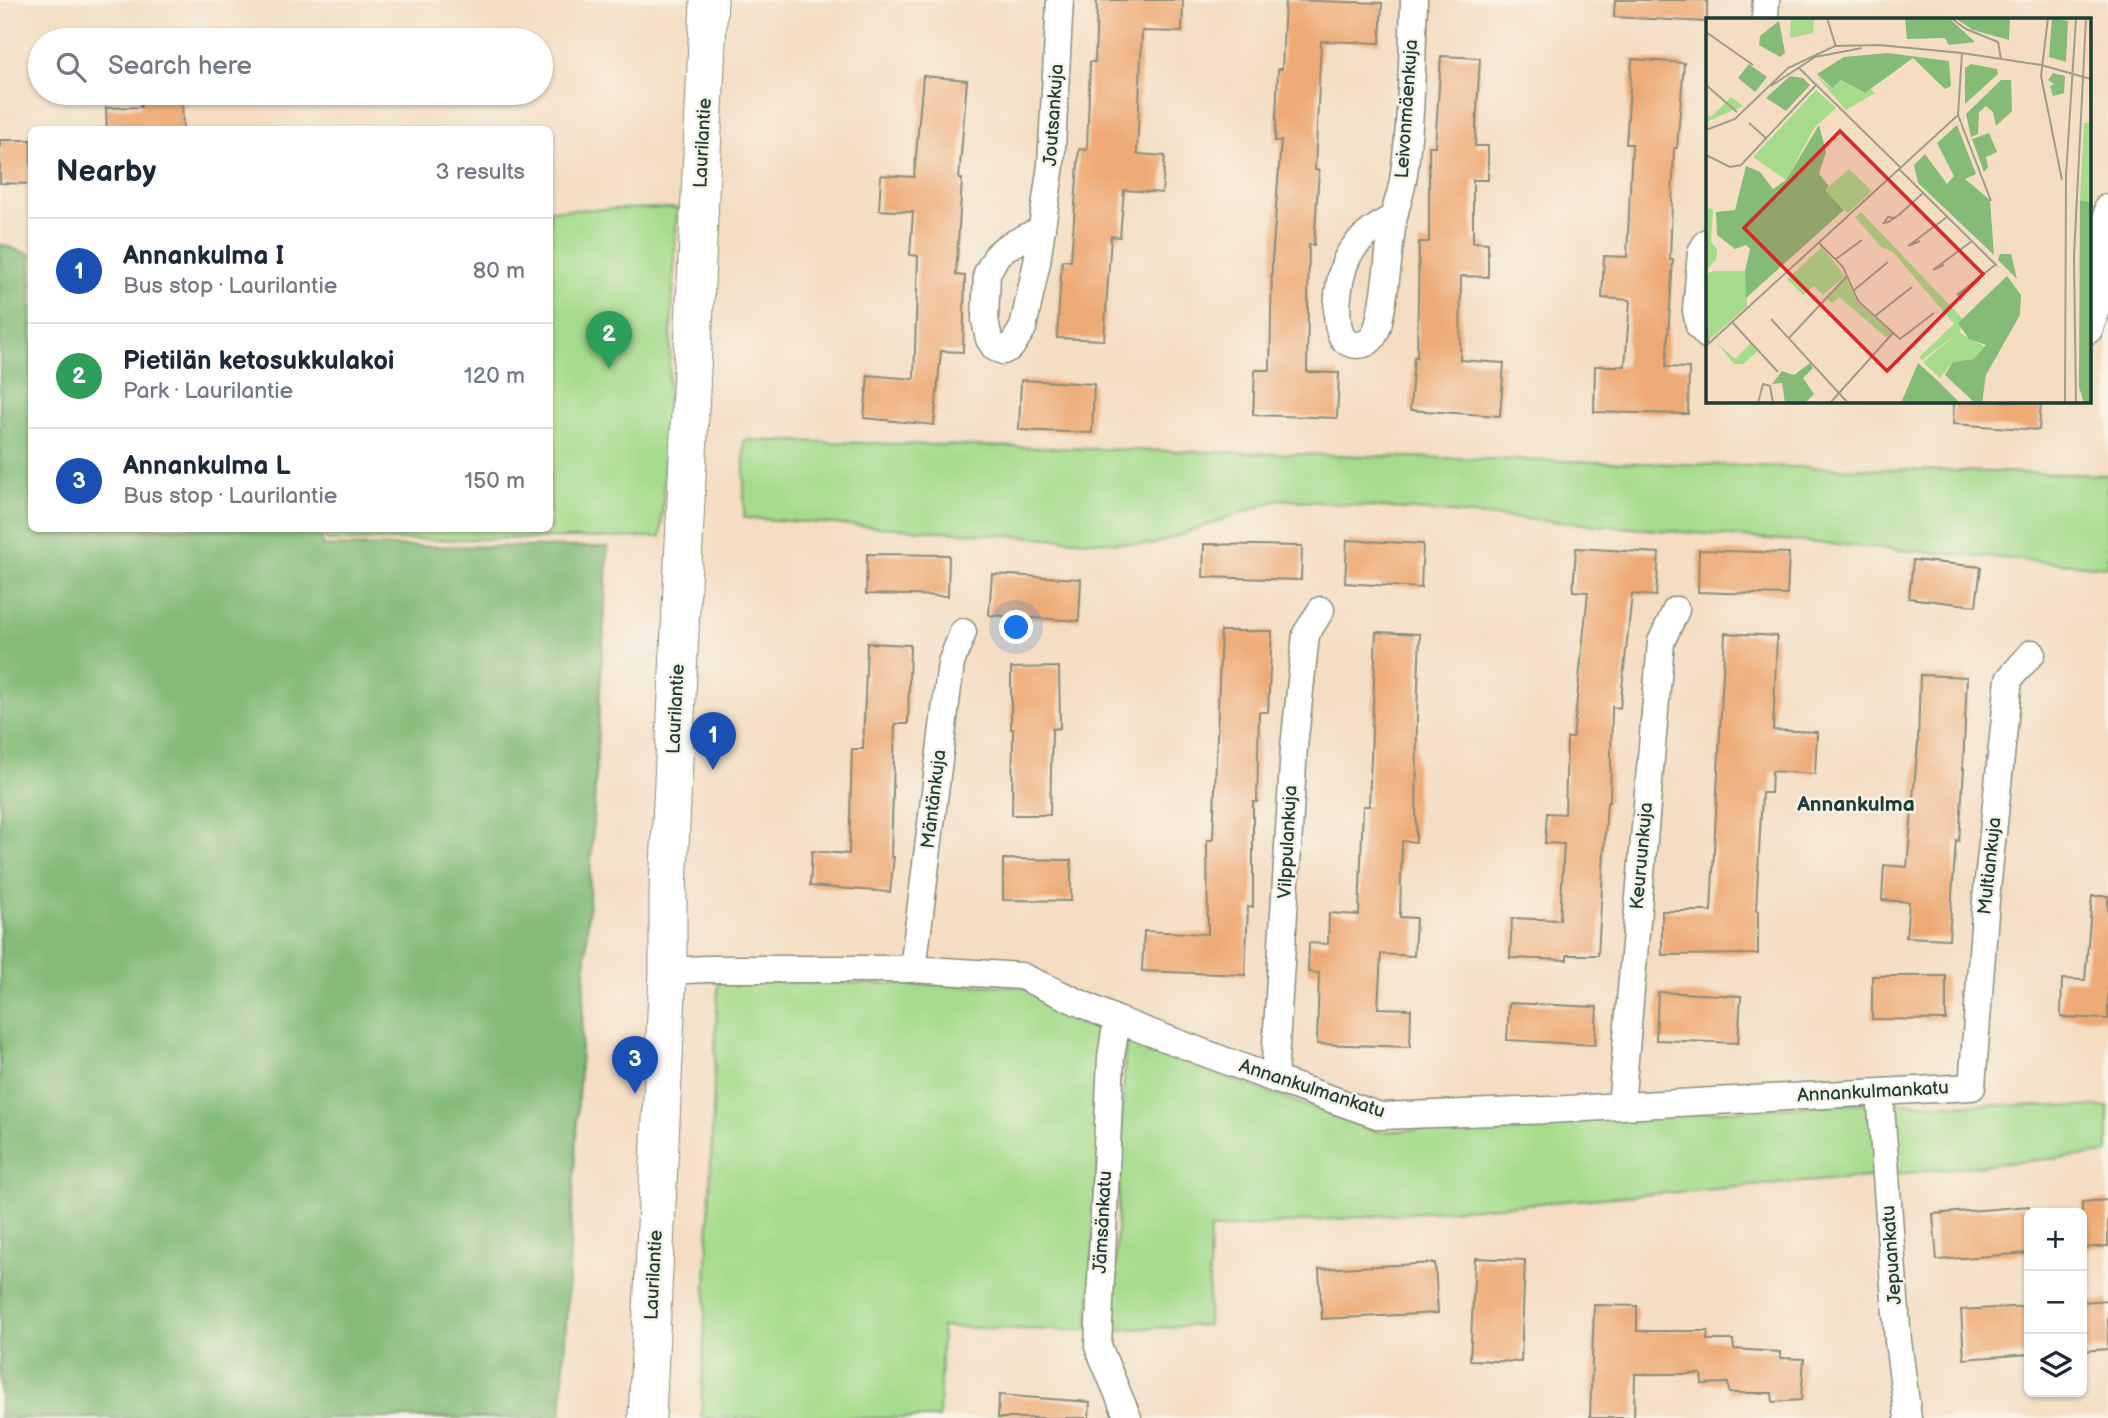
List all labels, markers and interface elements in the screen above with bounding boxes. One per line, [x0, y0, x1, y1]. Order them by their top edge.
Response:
inset map [1706, 18, 2090, 402]
search box [28, 28, 553, 105]
street label: Leivonmäenkuja [1391, 39, 1423, 179]
icon: search [52, 48, 90, 86]
text: Search here [108, 51, 252, 82]
street label: Joutsankuja [1039, 63, 1069, 167]
street label: Laurilantie [689, 97, 717, 189]
text: Nearby [56, 154, 156, 190]
text: 3 results [436, 158, 525, 186]
text: Annankulma I [123, 241, 284, 272]
text: 1 [74, 257, 84, 285]
text: 80 m [473, 257, 525, 285]
text: Bus stop · Laurilantie [123, 272, 337, 300]
pin: 2 [586, 311, 632, 369]
text: Pietilän ketosukkulakoi [123, 346, 394, 377]
text: 2 [72, 362, 86, 390]
text: 120 m [464, 362, 525, 390]
text: Park · Laurilantie [123, 377, 293, 405]
text: Annankulma L [123, 451, 290, 482]
text: 3 [72, 467, 86, 495]
text: 150 m [464, 467, 525, 495]
text: Bus stop · Laurilantie [123, 482, 337, 510]
your location [999, 610, 1033, 644]
street label: Laurilantie [662, 663, 690, 755]
pin: 1 [690, 712, 736, 770]
street label: Mäntänkuja [917, 748, 951, 850]
street label: Vilppulankuja [1274, 785, 1302, 899]
district label: Annankulma [1796, 792, 1915, 817]
street label: Keuruunkuja [1626, 801, 1658, 911]
street label: Multiankuja [1973, 816, 2007, 916]
pin: 3 [612, 1036, 658, 1094]
street label: Annankulmankatu [1236, 1055, 1388, 1123]
street label: Annankulmankatu [1797, 1077, 1949, 1107]
street label: Jämsänkatu [1089, 1170, 1117, 1274]
street label: Jepuankatu [1877, 1204, 1907, 1306]
map controls [2024, 1208, 2087, 1397]
button: + [2024, 1208, 2087, 1271]
street label: Laurilantie [640, 1229, 668, 1321]
button: − [2024, 1271, 2087, 1334]
button: layers [2024, 1334, 2087, 1397]

